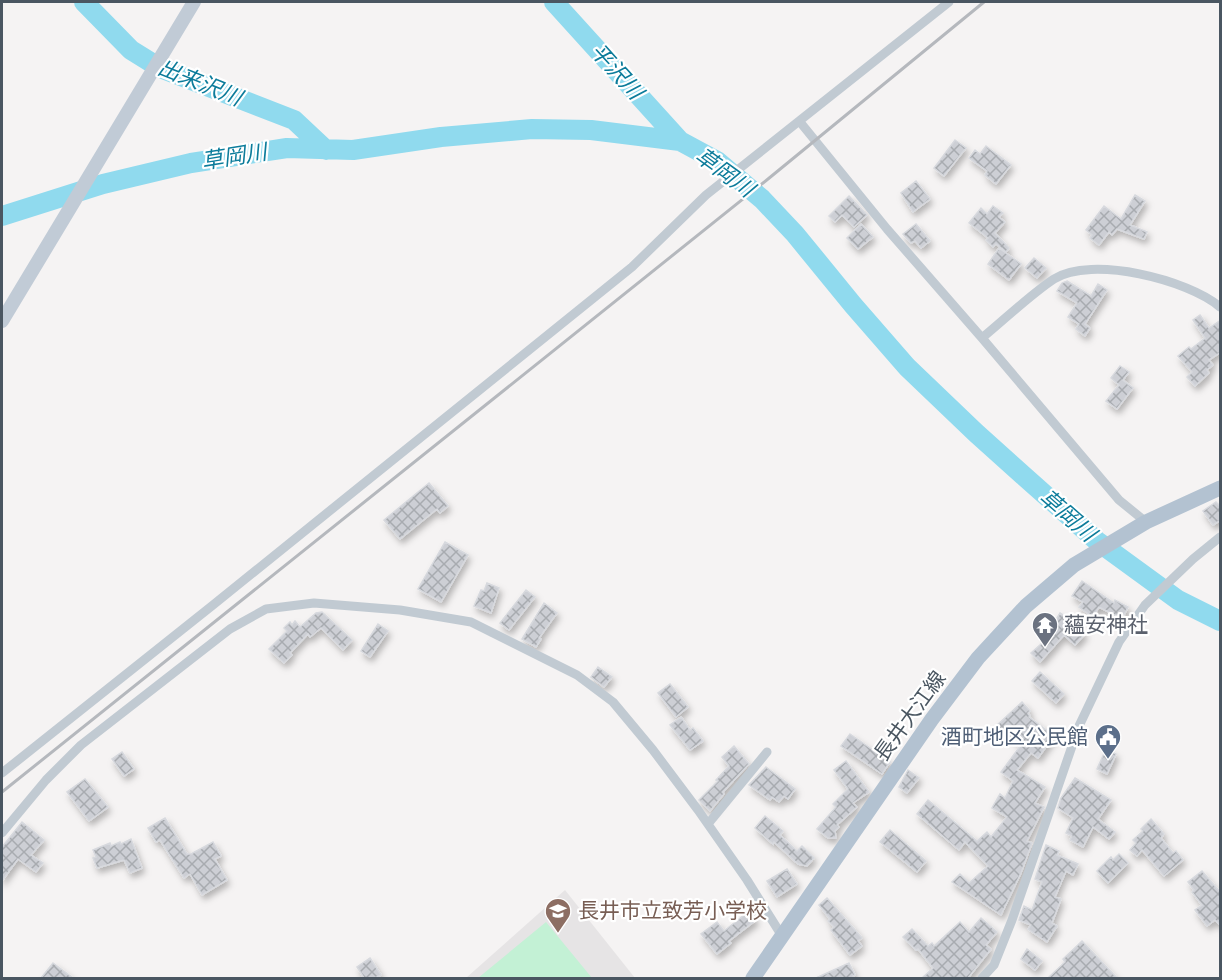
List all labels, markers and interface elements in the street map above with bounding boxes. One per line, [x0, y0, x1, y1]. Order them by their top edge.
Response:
water label: 平沢川 [582, 35, 653, 108]
water label: 出来沢川 [153, 50, 249, 115]
water label: 草岡川 [199, 134, 271, 178]
water label: 草岡川 [688, 139, 763, 206]
water label: 草岡川 [1032, 481, 1106, 551]
place label: 蘊安神社 [1064, 608, 1148, 640]
temple icon: 蘊安神社 [1030, 610, 1060, 648]
street label: 長井大江線 [865, 664, 953, 767]
place label: 酒町地区公民館 [941, 720, 1088, 752]
public building icon: 酒町地区公民館 [1093, 722, 1123, 760]
place label: 長井市立致芳小学校 [578, 894, 767, 926]
school or university icon: 長井市立致芳小学校 [543, 896, 573, 934]

